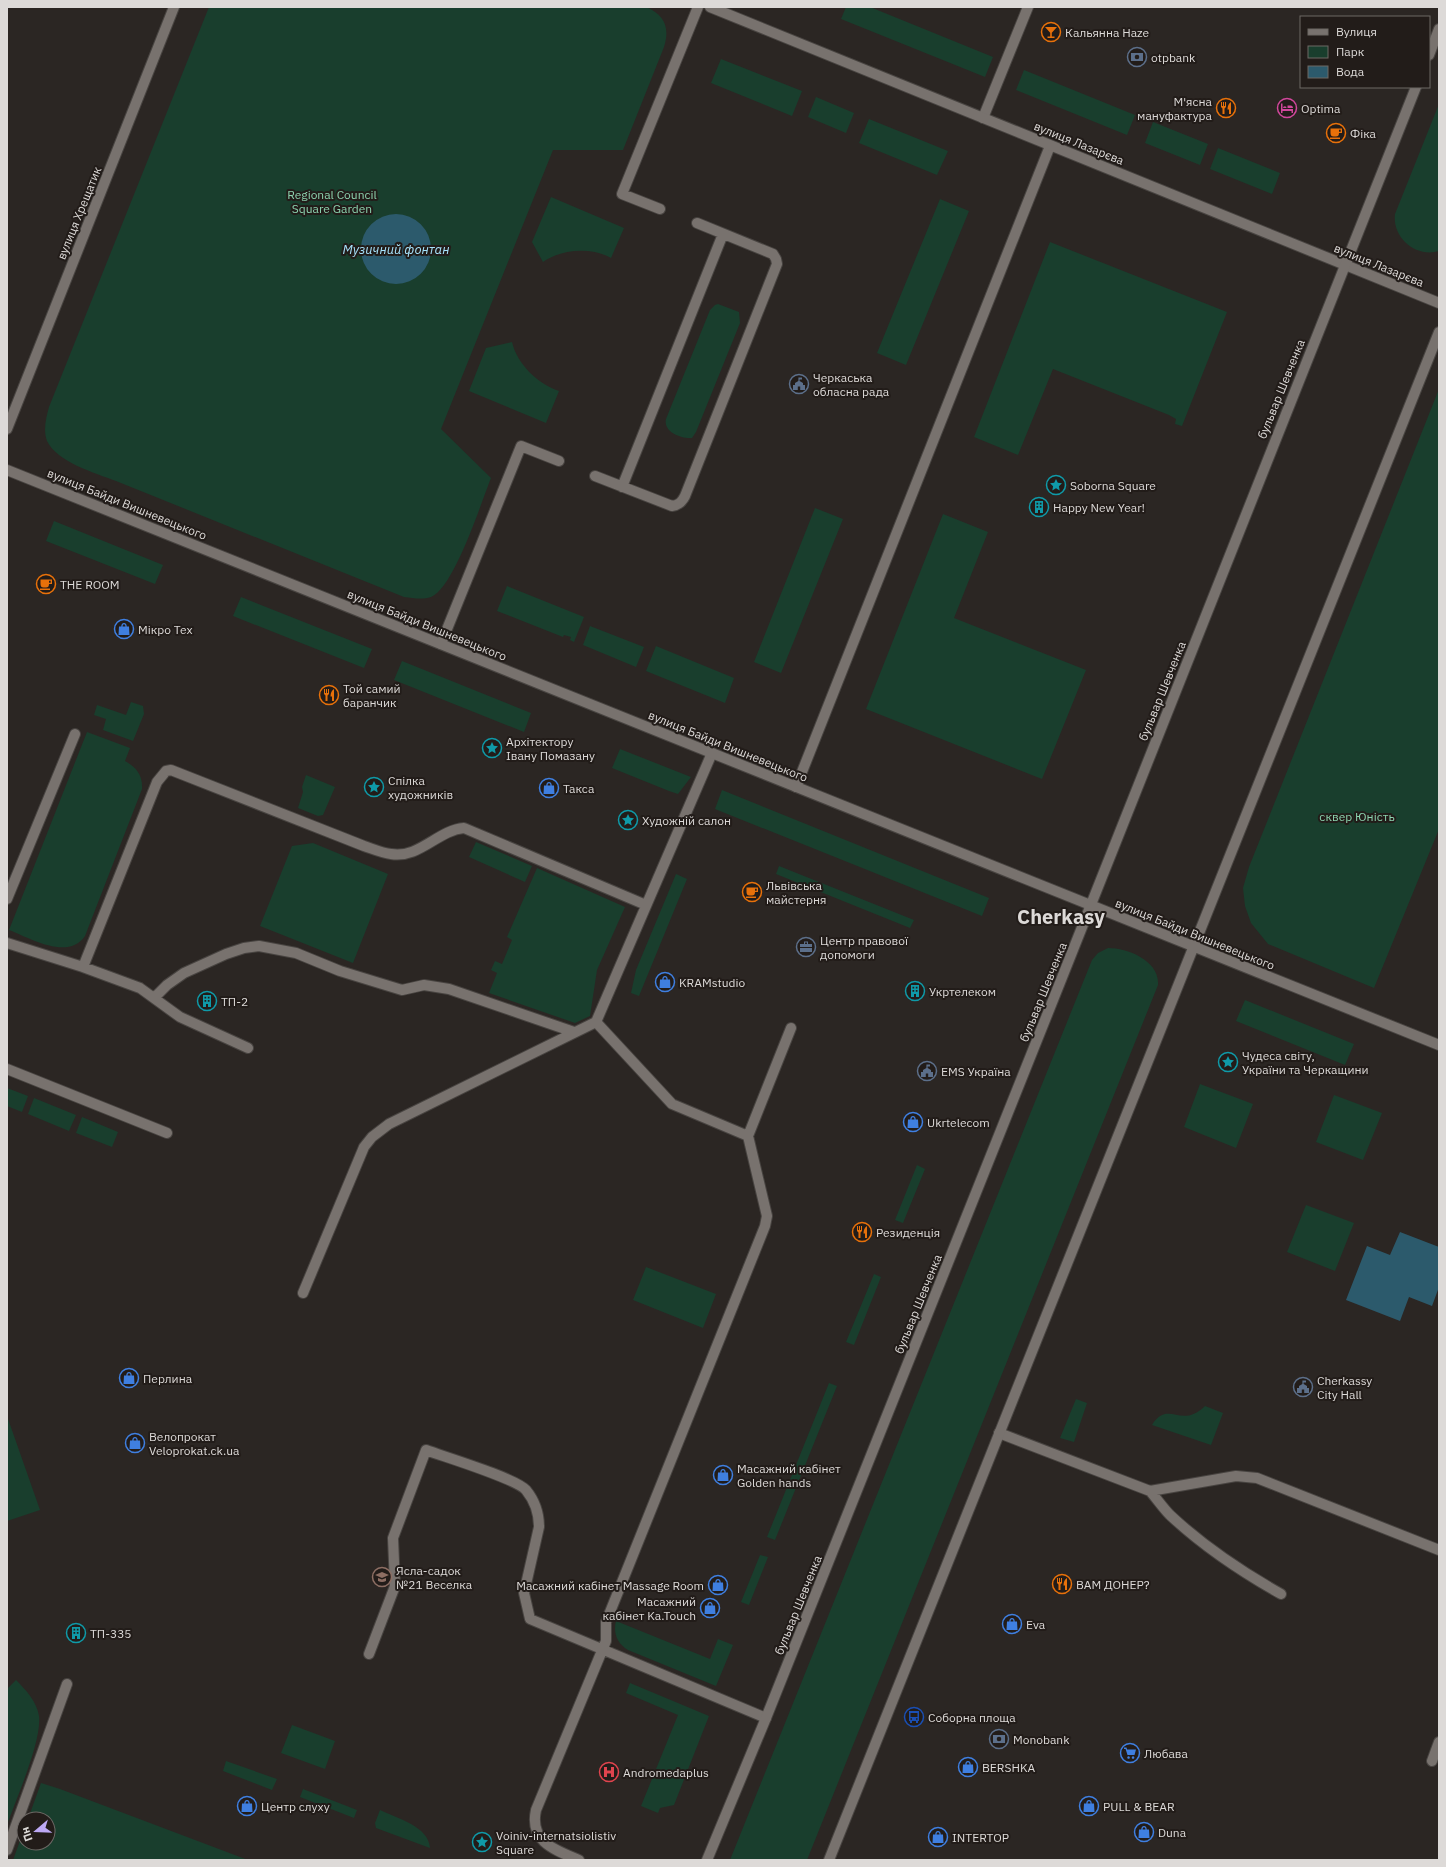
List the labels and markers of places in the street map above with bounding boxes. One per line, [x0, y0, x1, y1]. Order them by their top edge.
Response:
bar icon: Кальянна Haze [1040, 21, 1062, 43]
place label: Кальянна Haze [1065, 25, 1150, 40]
bank icon: otpbank [1126, 46, 1148, 68]
place label: otpbank [1151, 50, 1196, 65]
place label: М'ясна мануфактура [1137, 94, 1213, 123]
restaurant icon: М'ясна мануфактура [1215, 97, 1237, 119]
hotel icon: Optima [1276, 97, 1298, 119]
place label: Optima [1301, 101, 1341, 116]
cafe icon: Фіка [1325, 122, 1347, 144]
place label: Фіка [1350, 126, 1377, 141]
place label: Черкаська обласна рада [813, 370, 890, 399]
public building icon: Черкаська обласна рада [788, 373, 810, 395]
place icon: Soborna Square [1045, 474, 1067, 496]
place label: Soborna Square [1070, 478, 1156, 493]
building icon: Happy New Year! [1028, 496, 1050, 518]
place label: Happy New Year! [1053, 500, 1145, 515]
cafe icon: THE ROOM [35, 573, 57, 595]
place label: THE ROOM [60, 577, 119, 592]
shop icon: Мікро Тех [113, 618, 135, 640]
place label: Мікро Тех [138, 622, 192, 637]
place label: Той самий баранчик [343, 681, 401, 710]
restaurant icon: Той самий баранчик [318, 684, 340, 706]
place label: Архітектору Івану Помазану [506, 734, 595, 763]
place icon: Архітектору Івану Помазану [481, 737, 503, 759]
place label: Спілка художників [388, 773, 453, 802]
place icon: Спілка художників [363, 776, 385, 798]
shop icon: Такса [538, 777, 560, 799]
place label: Такса [563, 781, 595, 796]
place icon: Художній салон [617, 809, 639, 831]
place label: Художній салон [642, 813, 731, 828]
place label: Львівська майстерня [766, 878, 826, 907]
cafe icon: Львівська майстерня [741, 881, 763, 903]
place label: Центр правової допомоги [820, 933, 909, 962]
office icon: Центр правової допомоги [795, 936, 817, 958]
shop icon: KRAMstudio [654, 971, 676, 993]
place label: KRAMstudio [679, 975, 745, 990]
building icon: Укртелеком [904, 980, 926, 1002]
place label: Укртелеком [929, 984, 996, 999]
building icon: ТП-2 [196, 990, 218, 1012]
place label: ТП-2 [221, 994, 248, 1009]
place label: Чудеса світу, України та Черкащини [1242, 1048, 1369, 1077]
place icon: Чудеса світу, України та Черкащини [1217, 1051, 1239, 1073]
public building icon: EMS Україна [916, 1060, 938, 1082]
place label: EMS Україна [941, 1064, 1011, 1079]
shop icon: Ukrtelecom [902, 1111, 924, 1133]
place label: Ukrtelecom [927, 1115, 990, 1130]
restaurant icon: Резиденція [851, 1221, 873, 1243]
place label: Резиденція [876, 1225, 940, 1240]
shop icon: Перлина [118, 1367, 140, 1389]
place label: Перлина [143, 1371, 193, 1386]
place label: Cherkassy City Hall [1317, 1373, 1372, 1402]
public building icon: Cherkassy City Hall [1292, 1376, 1314, 1398]
place label: Велопрокат Veloprokat.ck.ua [149, 1429, 240, 1458]
shop icon: Велопрокат Veloprokat.ck.ua [124, 1432, 146, 1454]
place label: Масажний кабінет Golden hands [737, 1461, 841, 1490]
shop icon: Масажний кабінет Golden hands [712, 1464, 734, 1486]
place label: Ясла-садок №21 Веселка [396, 1563, 473, 1592]
school or university icon: Ясла-садок №21 Веселка [371, 1566, 393, 1588]
restaurant icon: ВАМ ДОНЕР? [1051, 1573, 1073, 1595]
shop icon: Масажний кабінет Massage Room [707, 1574, 729, 1596]
place label: ВАМ ДОНЕР? [1076, 1577, 1150, 1592]
place label: Масажний кабінет Massage Room [516, 1578, 704, 1593]
place label: Масажний кабінет Ka.Touch [603, 1594, 696, 1623]
shop icon: Масажний кабінет Ka.Touch [699, 1597, 721, 1619]
shop icon: Eva [1001, 1613, 1023, 1635]
place label: Eva [1026, 1617, 1046, 1632]
building icon: ТП-335 [65, 1622, 87, 1644]
place label: ТП-335 [90, 1626, 132, 1641]
bus stop icon: Соборна площа [903, 1706, 925, 1728]
place label: Соборна площа [928, 1710, 1016, 1725]
bank icon: Monobank [988, 1728, 1010, 1750]
place label: Monobank [1013, 1732, 1070, 1747]
supermarket icon: Любава [1119, 1742, 1141, 1764]
place label: Любава [1144, 1746, 1188, 1761]
shop icon: BERSHKA [957, 1756, 979, 1778]
place label: BERSHKA [982, 1760, 1036, 1775]
hospital icon: Andromedaplus [598, 1761, 620, 1783]
place label: Andromedaplus [623, 1765, 709, 1780]
shop icon: Центр слуху [236, 1795, 258, 1817]
shop icon: PULL & BEAR [1078, 1795, 1100, 1817]
place label: Центр слуху [261, 1799, 330, 1814]
place label: PULL & BEAR [1103, 1799, 1175, 1814]
shop icon: Duna [1133, 1821, 1155, 1843]
place label: Duna [1158, 1825, 1187, 1840]
shop icon: INTERTOP [927, 1826, 949, 1848]
place label: Voiniv-internatsiolistiv Square [496, 1828, 616, 1857]
place label: INTERTOP [952, 1830, 1009, 1845]
place icon: Voiniv-internatsiolistiv Square [471, 1831, 493, 1853]

